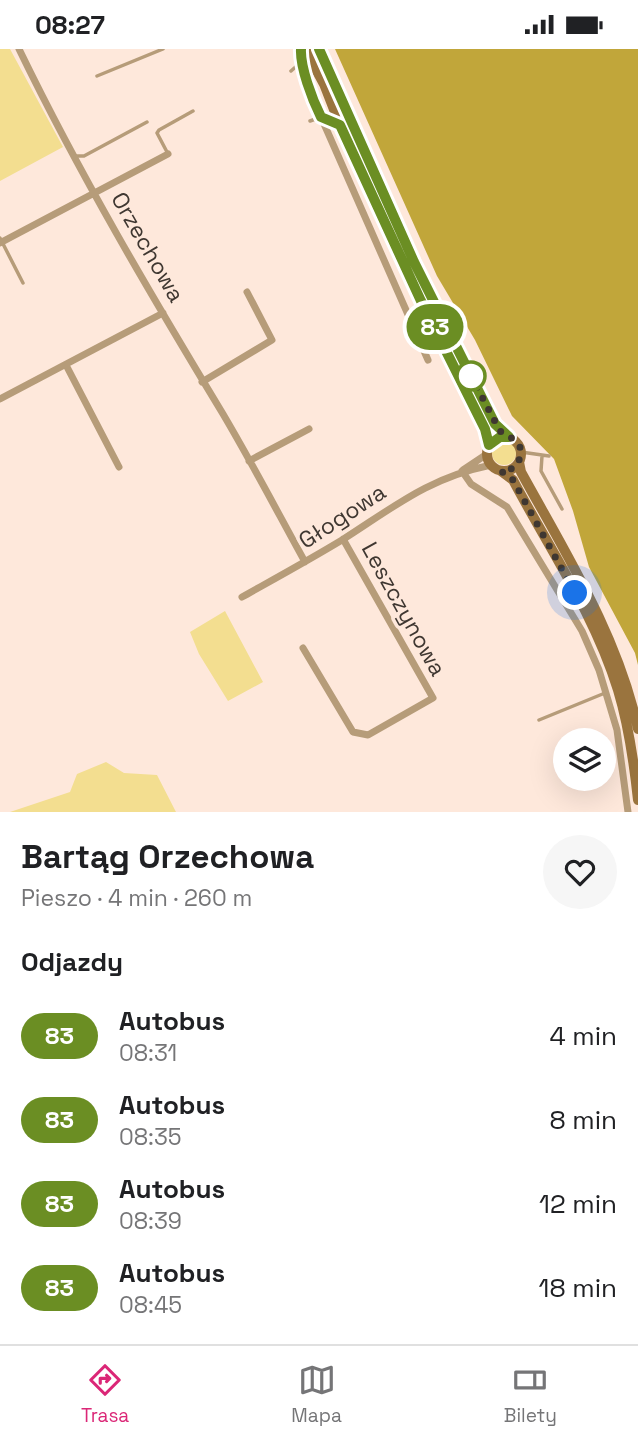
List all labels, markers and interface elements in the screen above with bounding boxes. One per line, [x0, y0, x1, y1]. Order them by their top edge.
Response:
text: 08:27 [35, 8, 105, 42]
street label: Orzechowa [104, 186, 192, 308]
line badge: 83 [404, 304, 466, 350]
text: 83 [421, 311, 450, 342]
unlabelled marker [456, 361, 486, 391]
street label: Głogowa [293, 477, 391, 555]
street label: Leszczynowa [355, 537, 453, 681]
your location [557, 575, 592, 610]
map controls [553, 728, 616, 791]
button: layers [553, 728, 616, 791]
button: heart [543, 835, 617, 909]
text: Bartąg Orzechowa [21, 836, 314, 878]
text: Pieszo · 4 min · 260 m [21, 883, 252, 913]
text: Odjazdy [21, 945, 123, 979]
text: Autobus [119, 1004, 225, 1038]
text: 4 min [549, 1019, 617, 1053]
text: 83 [45, 1020, 74, 1051]
text: 08:31 [119, 1038, 177, 1068]
text: Autobus [119, 1088, 225, 1122]
text: 8 min [549, 1103, 617, 1137]
text: 83 [45, 1104, 74, 1135]
text: 08:35 [119, 1122, 182, 1152]
text: Autobus [119, 1172, 225, 1206]
text: 12 min [539, 1187, 617, 1221]
text: 83 [45, 1188, 74, 1219]
text: 08:39 [119, 1206, 182, 1236]
text: Autobus [119, 1256, 225, 1290]
text: 18 min [539, 1271, 617, 1305]
text: 83 [45, 1272, 74, 1303]
text: 08:45 [119, 1290, 182, 1320]
tab: Trasa [81, 1361, 129, 1428]
tab: Mapa [291, 1361, 342, 1428]
tab: Bilety [504, 1361, 557, 1428]

